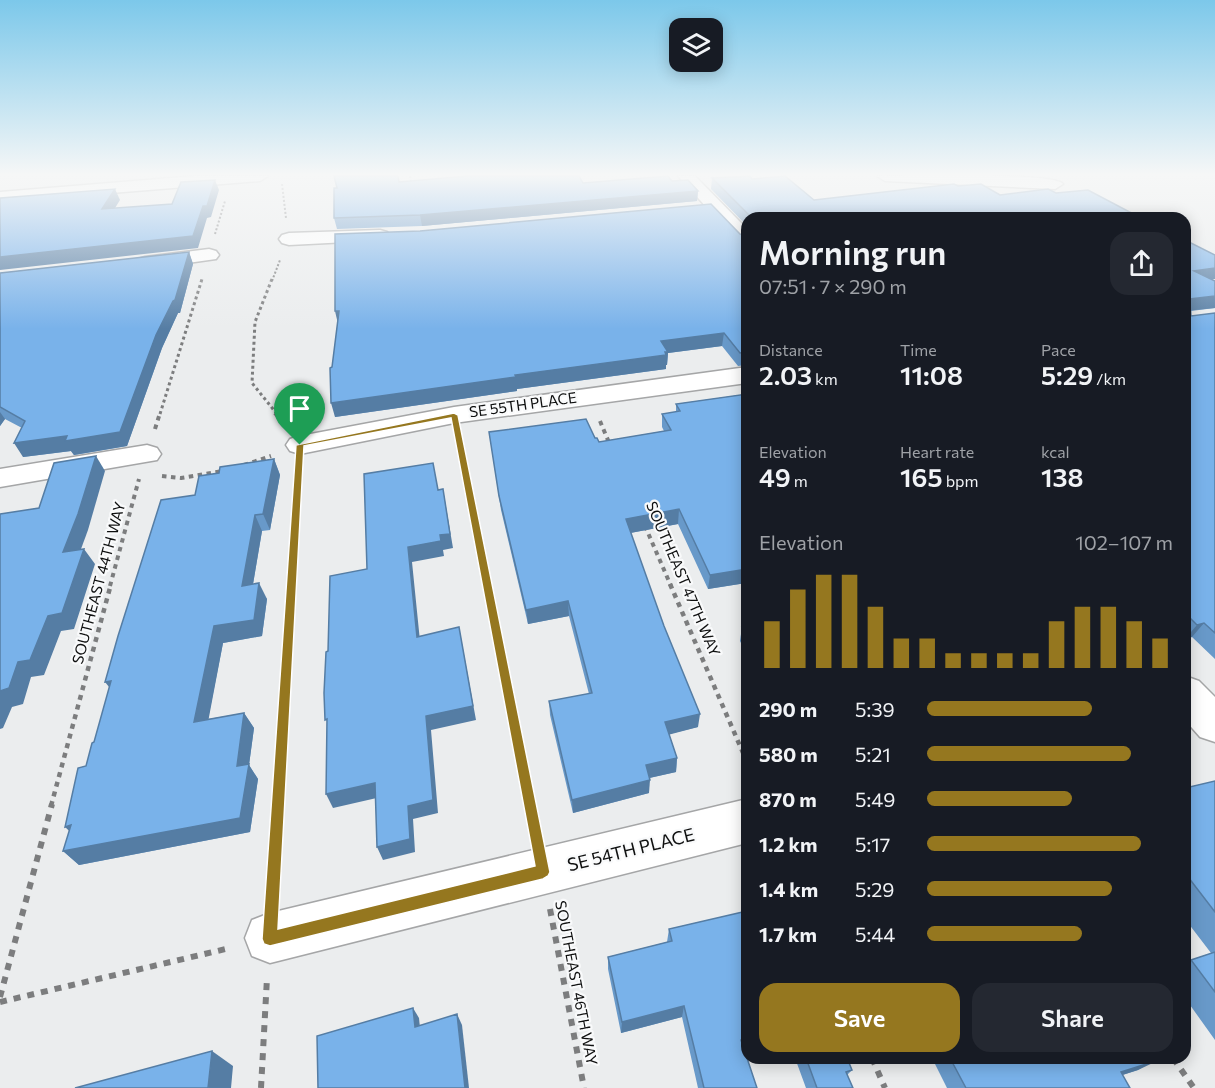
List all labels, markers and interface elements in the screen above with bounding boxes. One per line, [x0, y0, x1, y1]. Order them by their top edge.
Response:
map controls [669, 18, 723, 72]
button: layers [669, 18, 723, 72]
text: Morning run [759, 231, 946, 272]
button: share [1110, 232, 1173, 295]
text: 07:51 · 7 × 290 m [759, 274, 907, 298]
text: Distance [759, 340, 823, 359]
text: Time [900, 340, 937, 359]
text: Pace [1041, 340, 1076, 359]
text: 2.03 [759, 359, 812, 390]
text: 11:08 [900, 359, 963, 390]
text: 5:29 [1041, 359, 1093, 390]
text: km [812, 369, 838, 388]
text: /km [1093, 369, 1126, 388]
pin [274, 383, 325, 445]
street label: SE 55TH PLACE [468, 388, 578, 420]
icon: arrive [283, 392, 316, 425]
text: Elevation [759, 442, 827, 461]
text: Heart rate [900, 442, 974, 461]
text: kcal [1041, 442, 1070, 461]
text: 49 [759, 461, 791, 492]
text: 165 [900, 461, 943, 492]
text: 138 [1041, 461, 1084, 492]
text: m [791, 471, 808, 490]
text: bpm [943, 471, 979, 490]
street label: SOUTHEAST 47TH WAY [643, 498, 725, 659]
street label: SOUTHEAST 44TH WAY [68, 499, 128, 666]
text: Elevation [759, 530, 844, 554]
text: 102–107 m [1075, 530, 1173, 554]
text: 290 m [759, 697, 817, 721]
text: 5:39 [855, 697, 895, 721]
text: 580 m [759, 742, 818, 766]
text: 5:21 [855, 742, 891, 766]
text: 870 m [759, 787, 817, 811]
text: 5:49 [855, 787, 895, 811]
street label: SE 54TH PLACE [565, 823, 697, 875]
text: 1.2 km [759, 832, 817, 856]
text: 5:17 [855, 832, 890, 856]
text: 1.4 km [759, 877, 818, 901]
text: 5:29 [855, 877, 894, 901]
street label: SOUTHEAST 46TH WAY [552, 899, 602, 1067]
text: 1.7 km [759, 922, 817, 946]
text: 5:44 [855, 922, 895, 946]
button: Save [759, 983, 960, 1052]
button: Share [972, 983, 1173, 1052]

